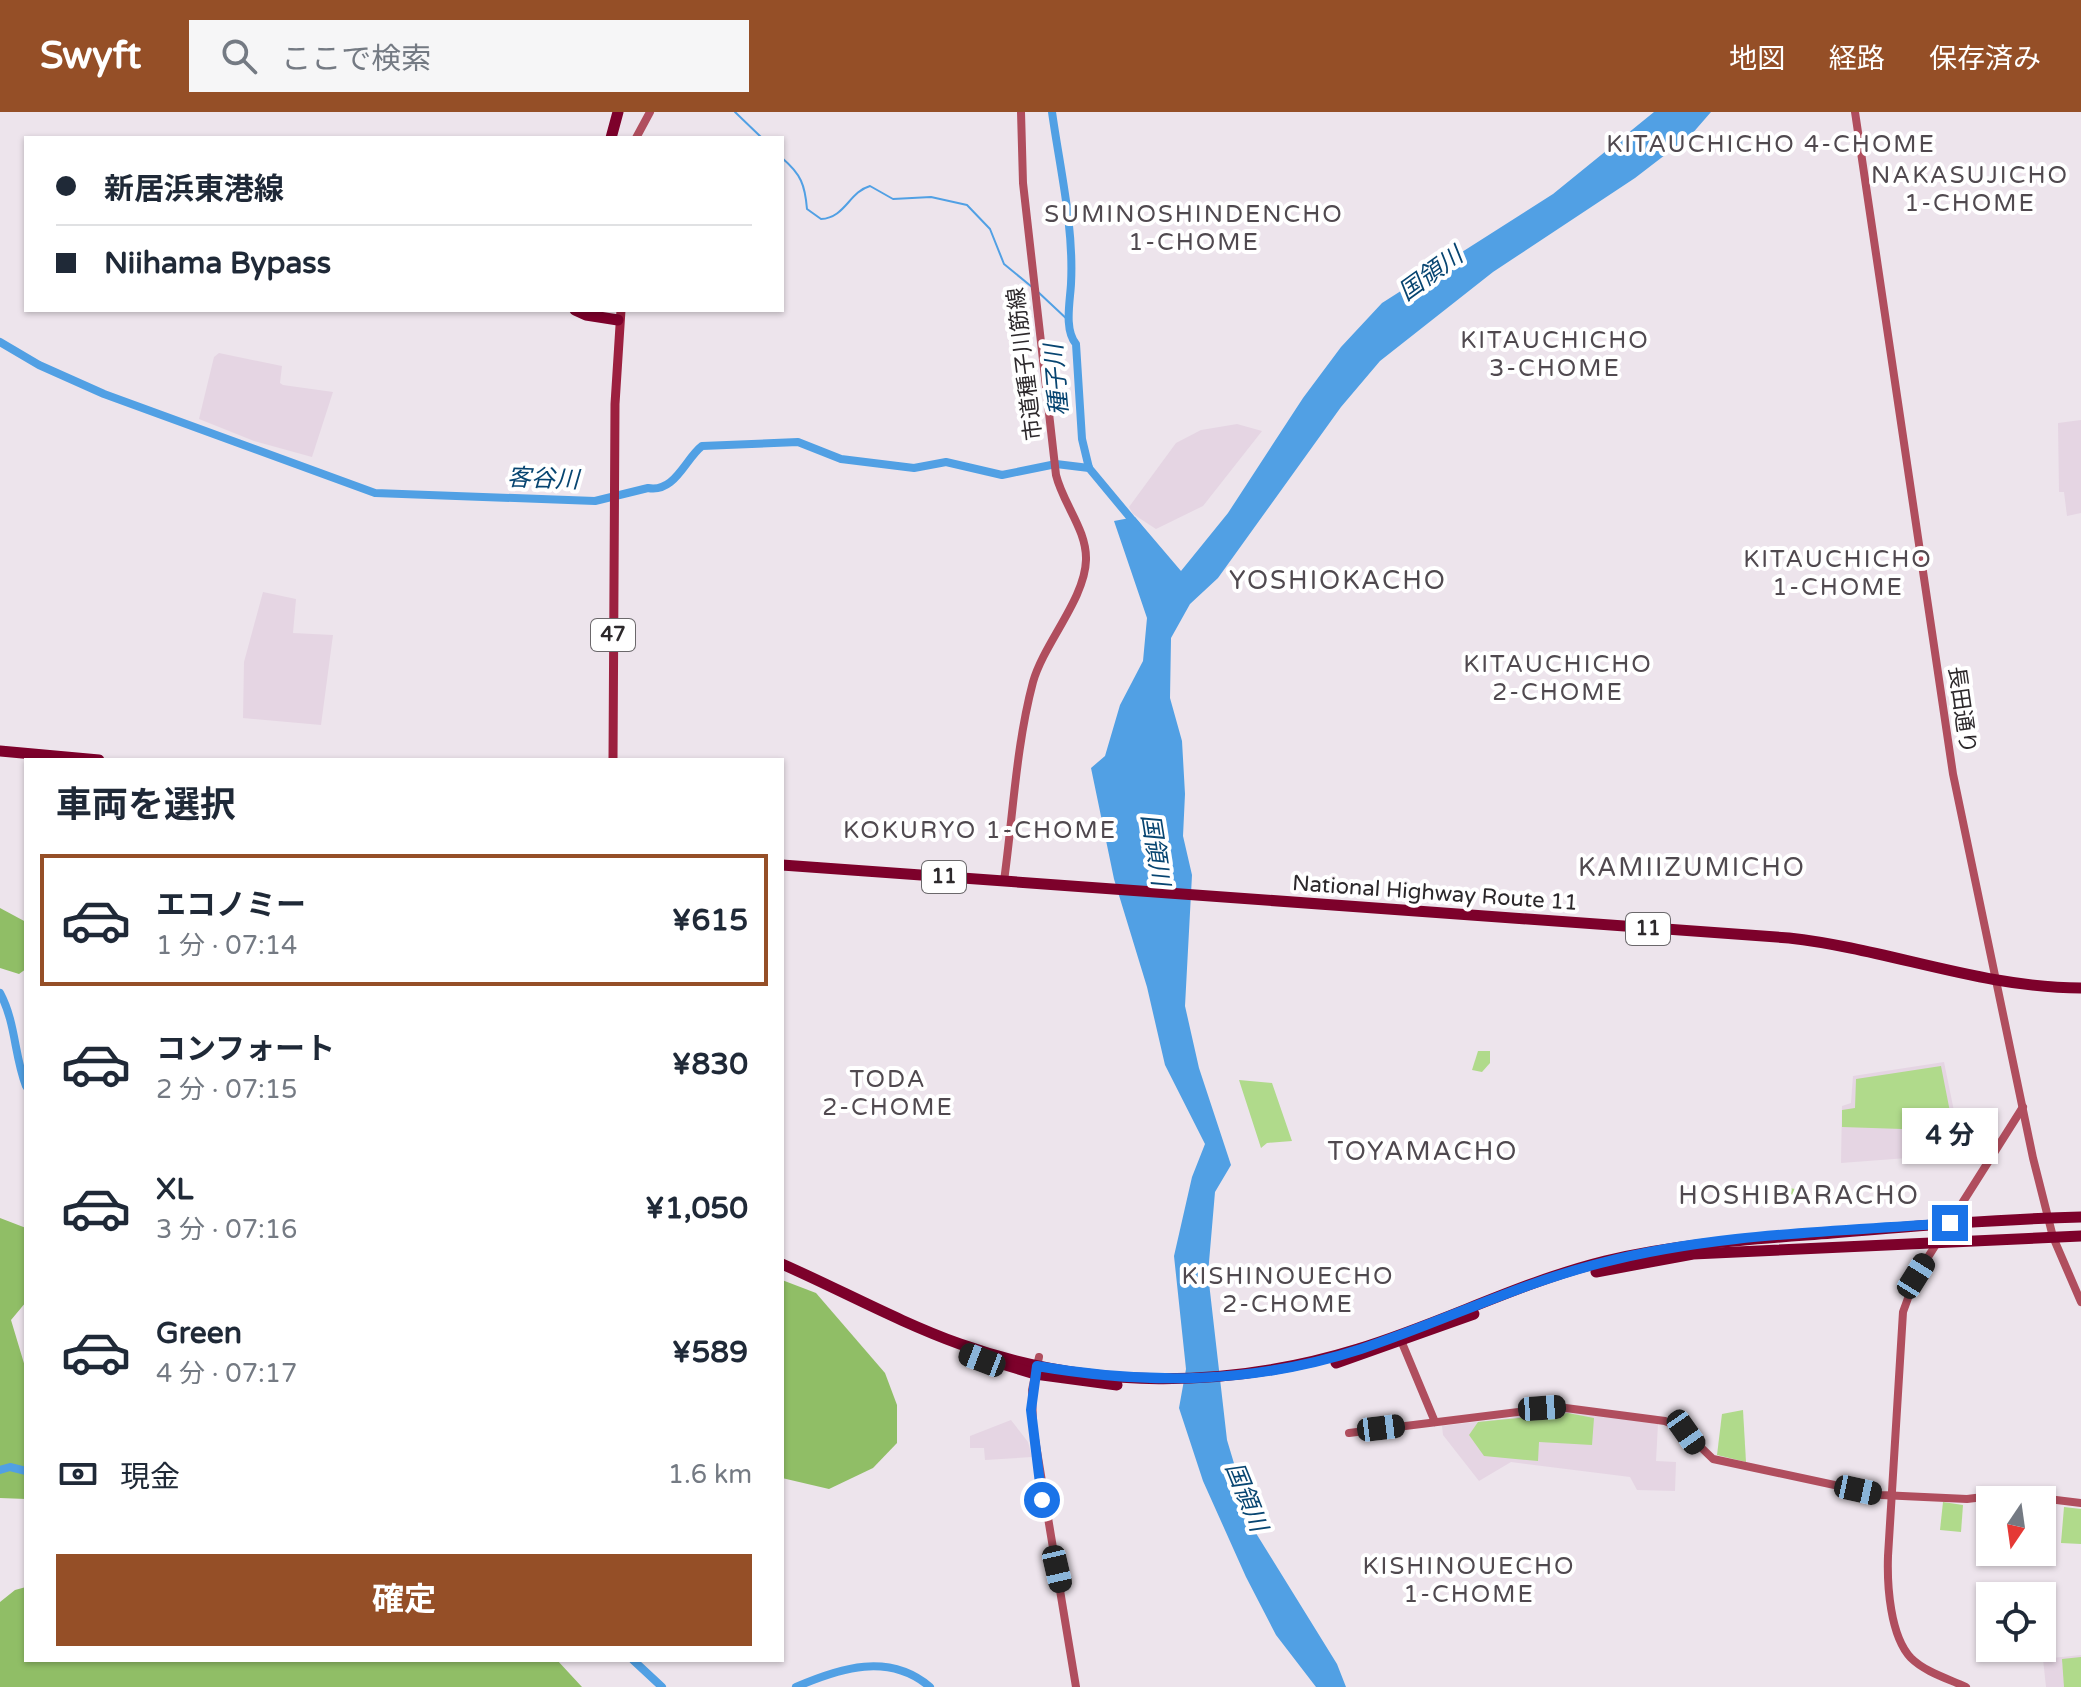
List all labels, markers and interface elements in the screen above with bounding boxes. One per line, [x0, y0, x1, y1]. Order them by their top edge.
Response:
search box [189, 20, 749, 92]
text: Swyft [40, 33, 141, 79]
icon: search [217, 34, 261, 78]
text: ここで検索 [281, 41, 431, 78]
text: 地図 [1729, 42, 1785, 76]
text: 経路 [1829, 42, 1885, 76]
text: 保存済み [1929, 42, 2041, 76]
district label: KITAUCHICHO 4-CHOME [1606, 130, 1936, 159]
district label: NAKASUJICHO 1-CHOME [1871, 161, 2069, 218]
text: 新居浜東港線 [104, 171, 284, 208]
district label: SUMINOSHINDENCHO 1-CHOME [1044, 200, 1344, 257]
water label: 国領川 [1393, 239, 1471, 307]
text: Niihama Bypass [104, 245, 331, 282]
street label: 市道種子川筋線 [1003, 286, 1047, 442]
district label: KITAUCHICHO 3-CHOME [1460, 326, 1650, 383]
water label: 種子川 [1039, 340, 1075, 417]
water label: 客谷川 [507, 463, 582, 495]
district label: KITAUCHICHO 1-CHOME [1743, 545, 1933, 602]
district label: YOSHIOKACHO [1229, 565, 1447, 596]
road number: 47 [591, 619, 635, 651]
district label: KITAUCHICHO 2-CHOME [1463, 650, 1653, 707]
street label: 長田通り [1943, 665, 1981, 755]
text: 車両を選択 [56, 784, 236, 827]
water label: 国領川 [1135, 812, 1175, 891]
district label: KOKURYO 1-CHOME [843, 816, 1117, 845]
district label: KAMIIZUMICHO [1578, 852, 1806, 883]
road number: 11 [922, 861, 966, 893]
street label: National Highway Route 11 [1291, 870, 1579, 916]
icon: car [60, 884, 132, 956]
text: エコノミー [156, 887, 306, 924]
text: ¥615 [672, 902, 748, 939]
road number: 11 [1626, 913, 1670, 945]
text: 1 分 · 07:14 [156, 930, 297, 961]
icon: car [60, 1028, 132, 1100]
text: コンフォート [156, 1031, 335, 1068]
text: ¥830 [672, 1046, 748, 1083]
district label: TODA 2-CHOME [822, 1065, 954, 1122]
text: 2 分 · 07:15 [156, 1074, 297, 1105]
callout: 4 分 [1902, 1107, 1998, 1163]
text: 4 分 [1925, 1120, 1975, 1151]
district label: TOYAMACHO [1328, 1136, 1518, 1167]
text: XL [156, 1171, 193, 1208]
icon: car [60, 1172, 132, 1244]
district label: HOSHIBARACHO [1678, 1180, 1920, 1211]
text: ¥1,050 [645, 1190, 748, 1227]
route end [1932, 1205, 1968, 1241]
text: 3 分 · 07:16 [156, 1214, 297, 1245]
car [1893, 1249, 1939, 1303]
district label: KISHINOUECHO 2-CHOME [1181, 1262, 1395, 1319]
text: Green [156, 1315, 242, 1352]
icon: car [60, 1316, 132, 1388]
text: ¥589 [672, 1334, 748, 1371]
car [955, 1340, 1009, 1380]
text: 4 分 · 07:17 [156, 1358, 297, 1389]
car [1517, 1394, 1567, 1422]
car [1662, 1405, 1710, 1459]
car [1356, 1413, 1406, 1443]
icon: cash [56, 1452, 100, 1496]
water label: 国領川 [1219, 1458, 1274, 1539]
text: 現金 [120, 1459, 180, 1496]
text: 1.6 km [668, 1459, 752, 1490]
car [1832, 1473, 1884, 1507]
route start [1024, 1482, 1060, 1518]
north arrow [1976, 1486, 2056, 1566]
map controls [1976, 1486, 2056, 1662]
car [1040, 1543, 1074, 1595]
district label: KISHINOUECHO 1-CHOME [1362, 1552, 1576, 1609]
button: 確定 [56, 1554, 752, 1646]
button: locate [1976, 1582, 2056, 1662]

